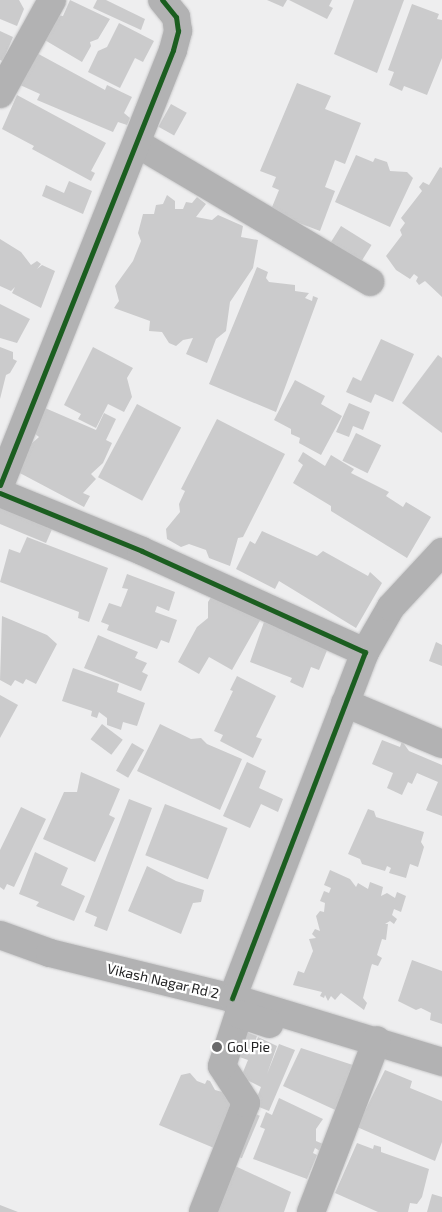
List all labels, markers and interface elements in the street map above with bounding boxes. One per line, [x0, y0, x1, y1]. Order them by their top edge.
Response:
street label: Vikash Nagar Rd 2 [105, 960, 221, 1002]
place label: Gol Pie [227, 1039, 270, 1055]
marker: Gol Pie [211, 1041, 223, 1053]

